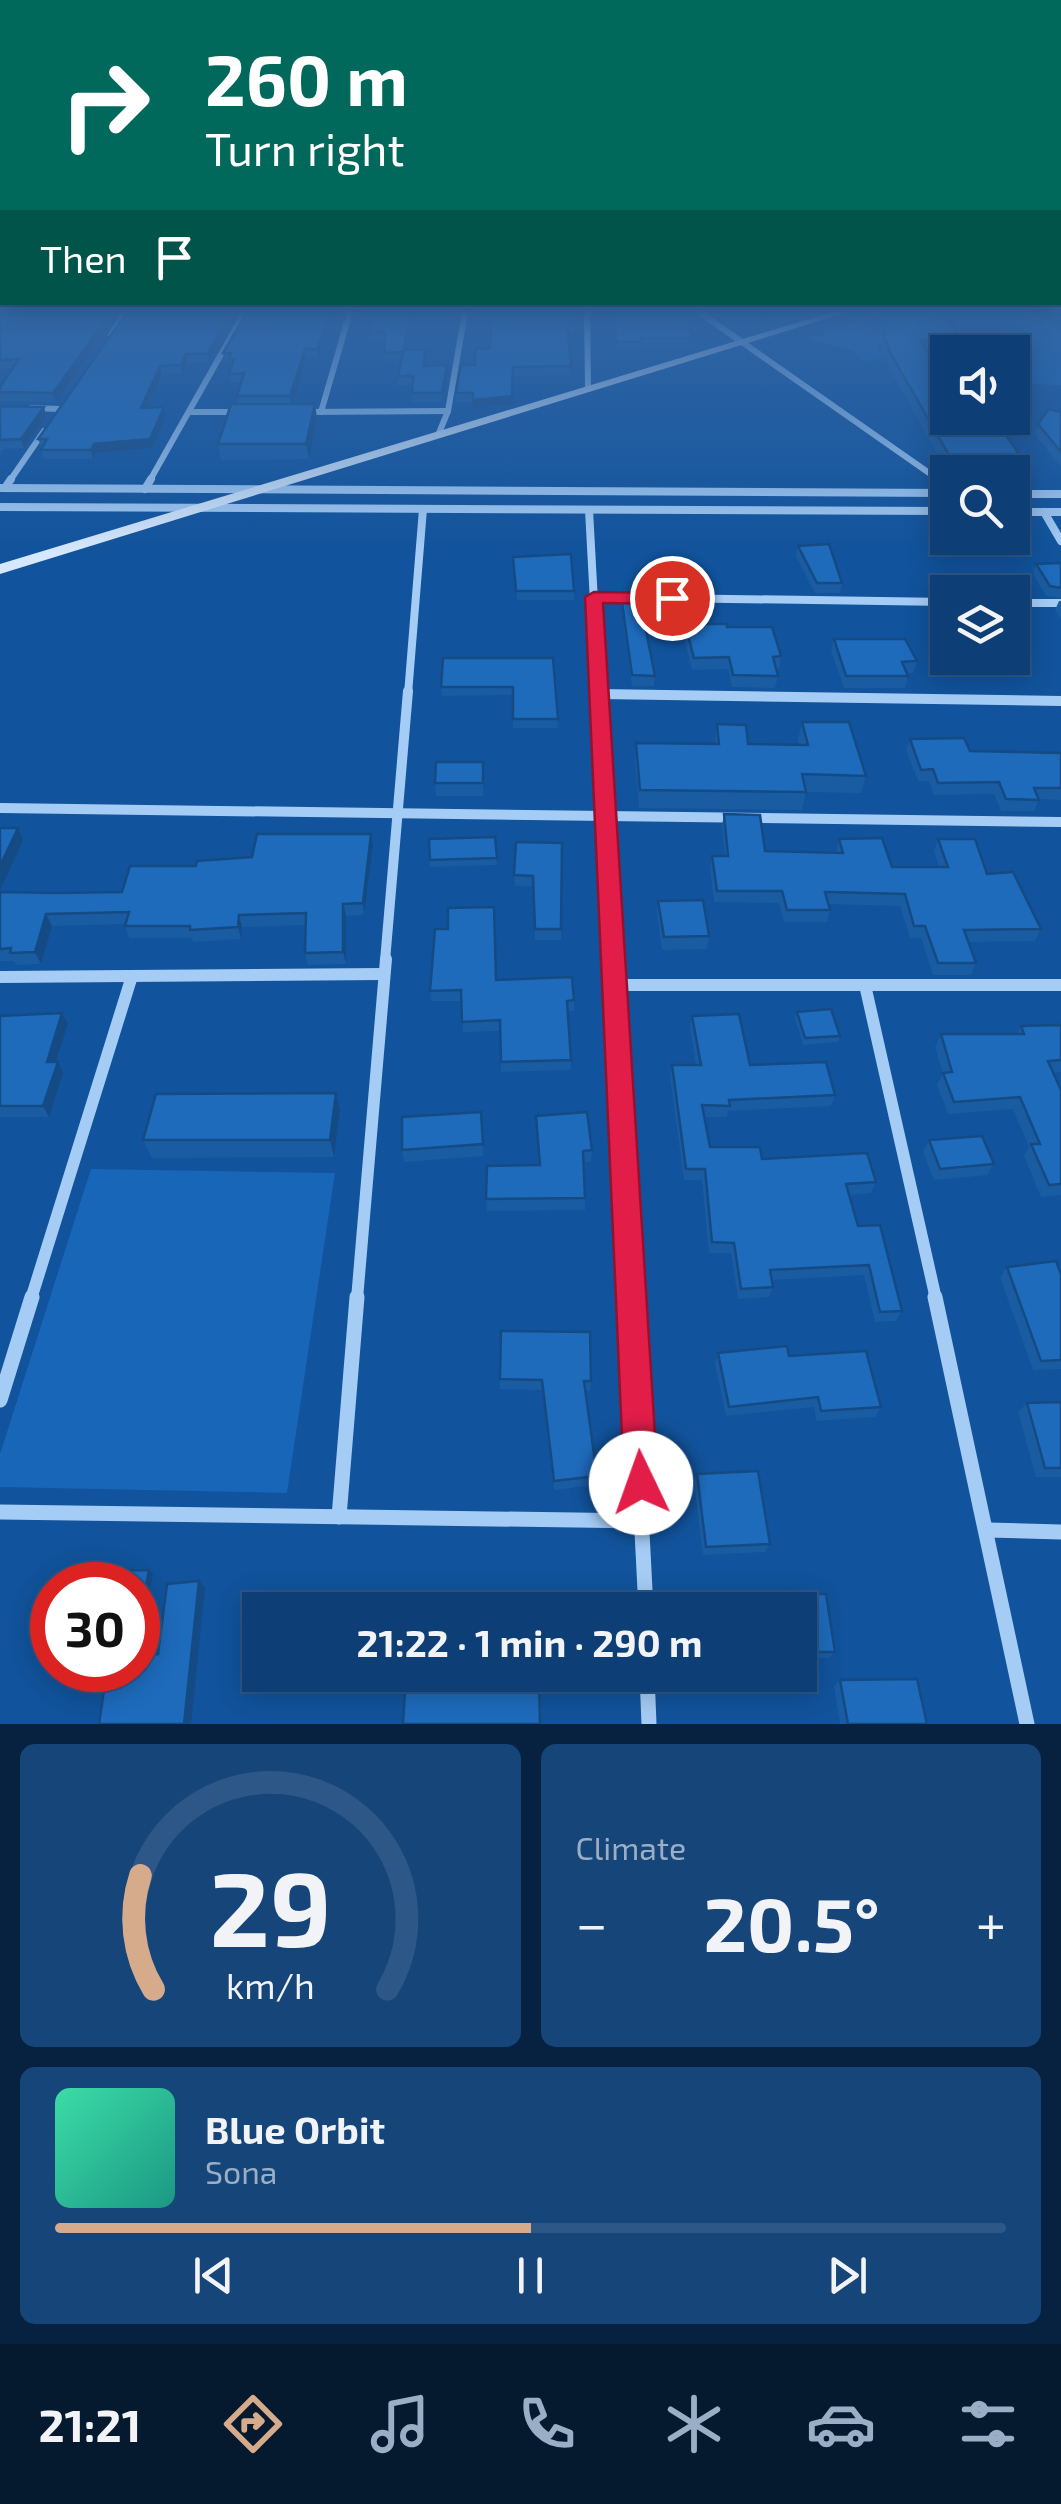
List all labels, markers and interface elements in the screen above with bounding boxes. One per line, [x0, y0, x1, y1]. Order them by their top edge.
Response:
text: 260 m [205, 36, 408, 120]
icon: right [40, 40, 170, 170]
text: Turn right [205, 121, 405, 175]
icon: arrive [147, 230, 202, 285]
text: Then [40, 235, 127, 281]
map controls [930, 335, 1030, 675]
button: sound [930, 335, 1030, 435]
button: search [930, 455, 1030, 555]
pin [630, 556, 715, 641]
icon: arrive [645, 571, 700, 626]
button: layers [930, 575, 1030, 675]
position arrow [589, 1431, 693, 1535]
speed limit sign: 30 [30, 1562, 160, 1692]
text: 21:22 · 1 min · 290 m [357, 1619, 702, 1665]
text: Climate [576, 1828, 686, 1866]
text: 29 [209, 1843, 331, 1968]
text: 20.5° [703, 1877, 880, 1967]
text: − [576, 1889, 608, 1955]
text: + [976, 1889, 1006, 1955]
text: km/h [226, 1963, 315, 2006]
text: Blue Orbit [205, 2106, 385, 2152]
text: Sona [205, 2152, 277, 2190]
icon: previous [186, 2248, 241, 2303]
icon: pause [503, 2248, 558, 2303]
icon: next [820, 2248, 875, 2303]
icon: directions [218, 2389, 288, 2459]
icon: music [365, 2389, 435, 2459]
icon: phone [512, 2389, 582, 2459]
icon: climate [659, 2389, 729, 2459]
icon: car [806, 2389, 876, 2459]
icon: filters [953, 2389, 1023, 2459]
text: 21:21 [38, 2397, 141, 2451]

